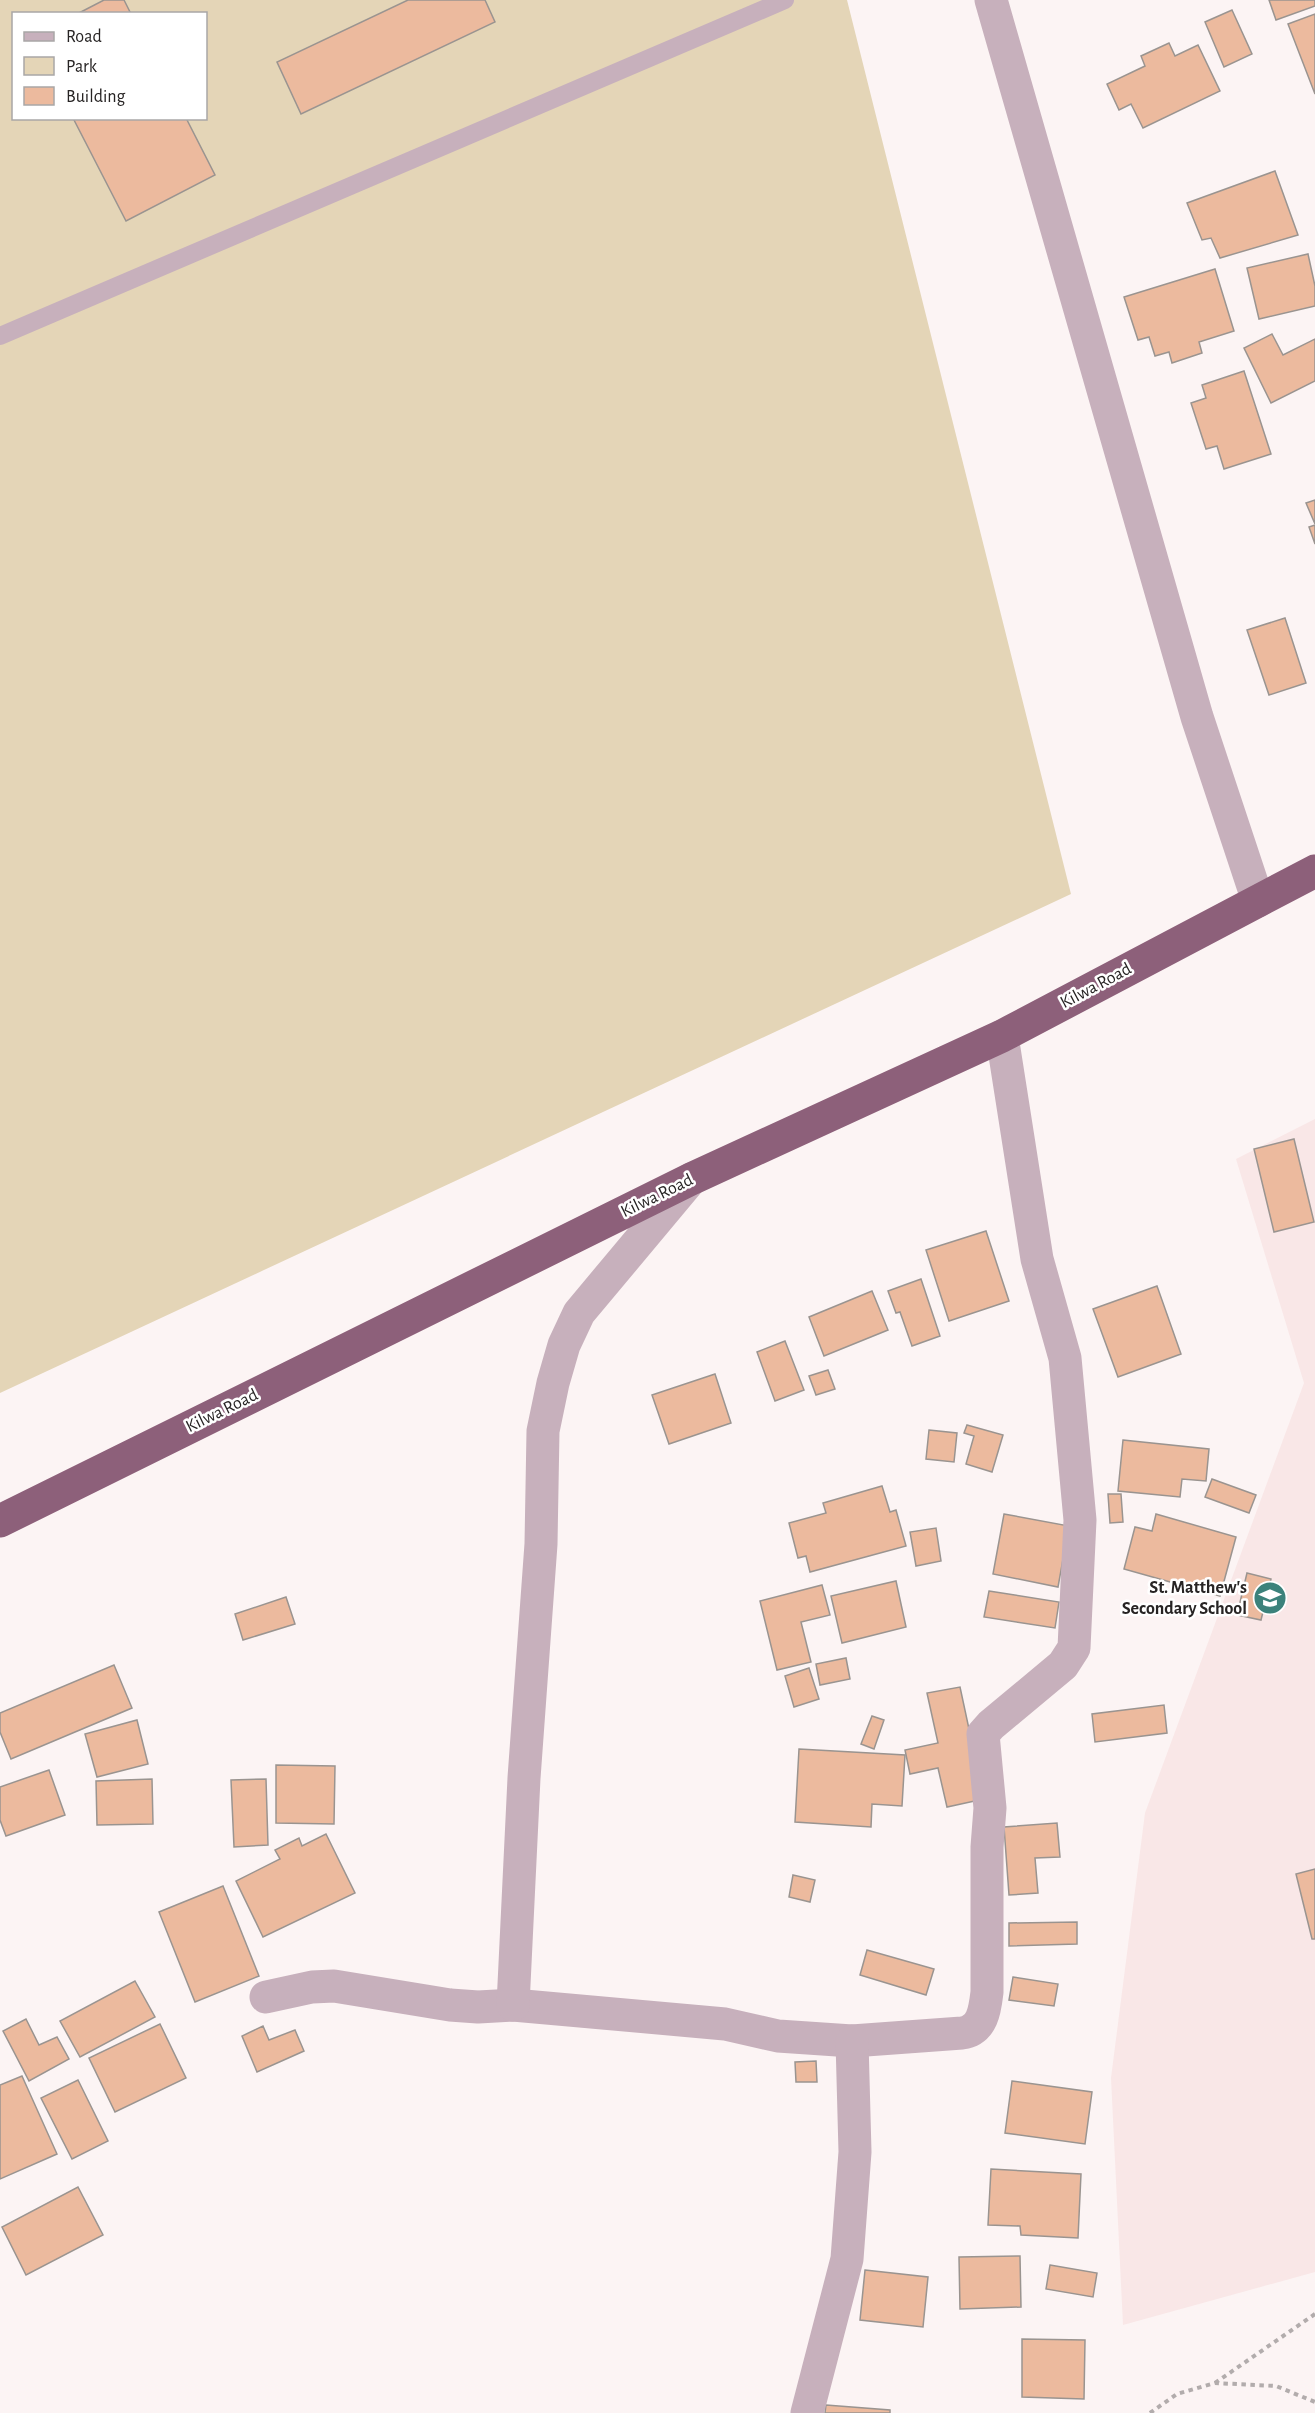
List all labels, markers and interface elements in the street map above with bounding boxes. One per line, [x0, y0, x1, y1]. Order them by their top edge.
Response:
legend [12, 12, 207, 120]
text: Road [66, 28, 102, 46]
text: Park [66, 58, 98, 76]
text: Building [66, 88, 126, 106]
street label: Kilwa Road [1058, 960, 1134, 1012]
street label: Kilwa Road [618, 1171, 696, 1221]
street label: Kilwa Road [183, 1386, 261, 1436]
place label: St. Matthew's Secondary School [1122, 1579, 1247, 1618]
school or university icon: St. Matthew's Secondary School [1252, 1580, 1288, 1616]

